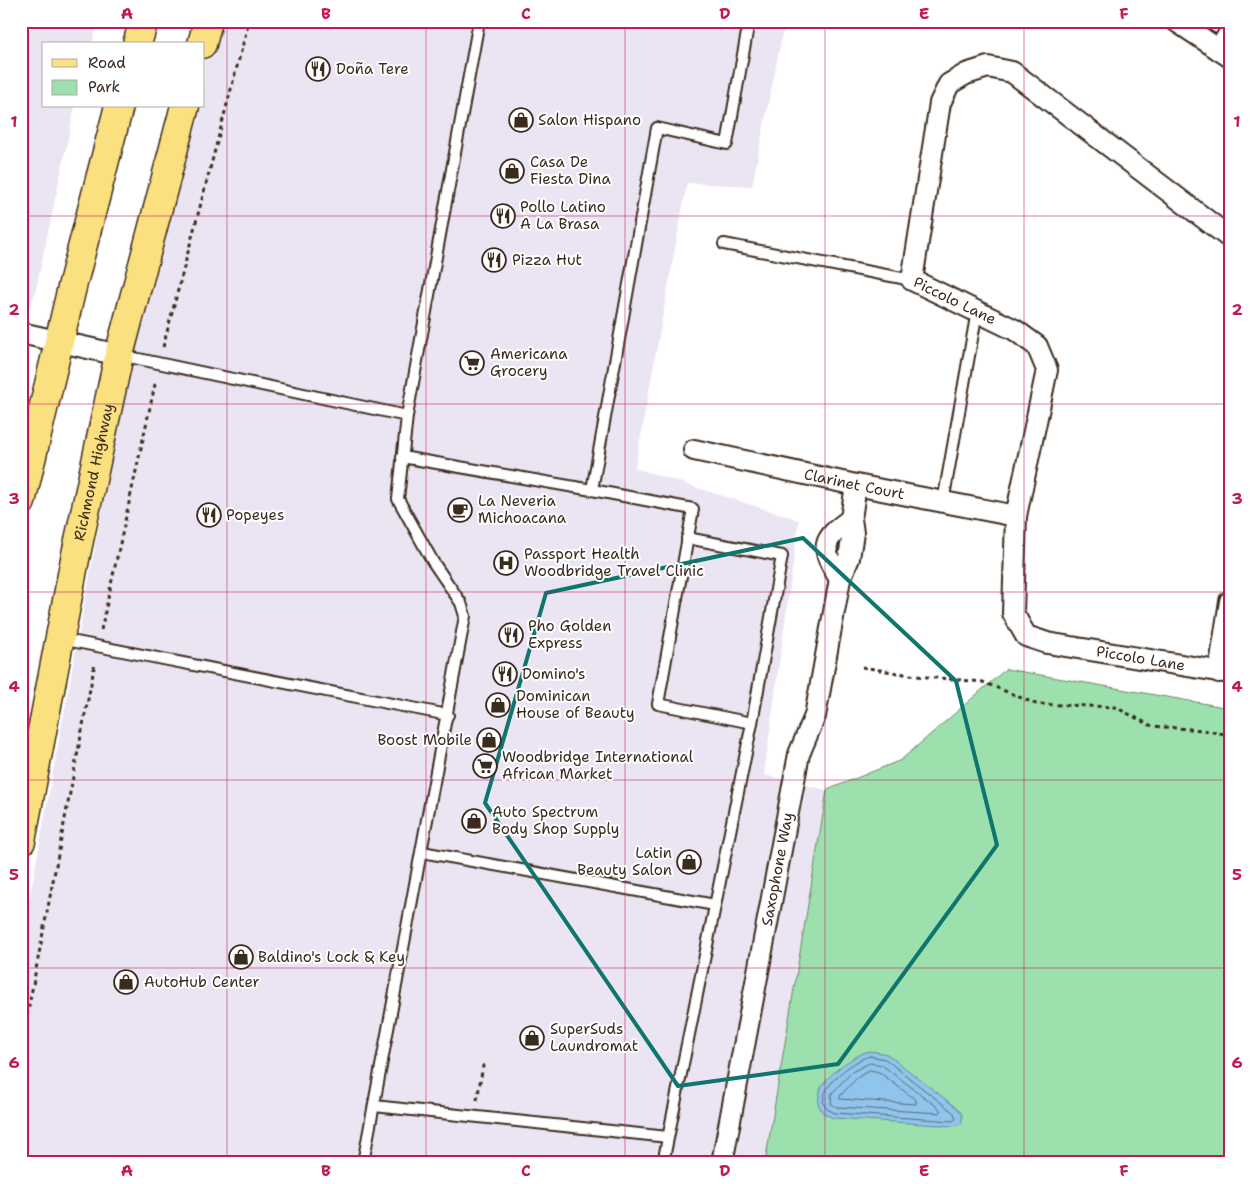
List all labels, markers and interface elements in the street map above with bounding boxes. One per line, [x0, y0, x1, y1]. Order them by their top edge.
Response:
text: A [121, 3, 133, 24]
text: B [321, 3, 331, 24]
text: C [521, 3, 531, 24]
text: D [719, 3, 731, 24]
text: E [919, 3, 929, 24]
text: F [1119, 3, 1129, 24]
legend [42, 42, 205, 108]
text: Road [88, 53, 126, 73]
restaurant icon: Doña Tere [305, 56, 331, 82]
place label: Doña Tere [336, 59, 409, 79]
text: Park [88, 77, 120, 97]
shop icon: Salon Hispano [508, 107, 534, 133]
place label: Salon Hispano [538, 110, 641, 130]
text: 1 [10, 111, 18, 132]
text: 1 [1233, 111, 1241, 132]
place label: Casa De Fiesta Dina [530, 152, 611, 189]
shop icon: Casa De Fiesta Dina [499, 158, 525, 184]
place label: Pollo Latino A La Brasa [520, 197, 606, 234]
restaurant icon: Pollo Latino A La Brasa [490, 203, 516, 229]
restaurant icon: Pizza Hut [481, 247, 507, 273]
place label: Pizza Hut [512, 250, 582, 270]
street label: Piccolo Lane [910, 272, 999, 329]
text: 2 [8, 299, 20, 320]
text: 2 [1231, 299, 1243, 320]
place label: Americana Grocery [490, 344, 568, 381]
supermarket icon: Americana Grocery [459, 350, 485, 376]
street label: Richmond Highway [69, 402, 118, 543]
street label: Clarinet Court [802, 464, 906, 504]
text: 3 [8, 488, 20, 509]
text: 3 [1231, 488, 1243, 509]
place label: La Neveria Michoacana [478, 491, 567, 528]
cafe icon: La Neveria Michoacana [447, 497, 473, 523]
restaurant icon: Popeyes [196, 502, 222, 528]
place label: Popeyes [226, 505, 284, 525]
place label: Passport Health Woodbridge Travel Clinic [524, 544, 704, 581]
hospital icon: Passport Health Woodbridge Travel Clinic [493, 550, 519, 576]
place label: Pho Golden Express [528, 616, 611, 653]
restaurant icon: Pho Golden Express [498, 622, 524, 648]
street label: Piccolo Lane [1095, 641, 1187, 675]
restaurant icon: Domino's [492, 661, 518, 687]
place label: Domino's [522, 664, 585, 684]
text: 4 [8, 676, 20, 697]
text: 4 [1231, 676, 1243, 697]
place label: Dominican House of Beauty [516, 686, 635, 723]
shop icon: Dominican House of Beauty [485, 692, 511, 718]
shop icon: Boost Mobile [476, 727, 502, 753]
place label: Boost Mobile [377, 730, 472, 750]
place label: Woodbridge International African Market [502, 747, 694, 784]
supermarket icon: Woodbridge International African Market [472, 753, 498, 779]
place label: Auto Spectrum Body Shop Supply [492, 802, 619, 839]
shop icon: Auto Spectrum Body Shop Supply [461, 808, 487, 834]
street label: Saxophone Way [757, 811, 798, 928]
place label: Latin Beauty Salon [577, 843, 672, 880]
shop icon: Latin Beauty Salon [676, 849, 702, 875]
text: 5 [9, 864, 19, 885]
text: 5 [1232, 864, 1242, 885]
shop icon: Baldino's Lock & Key [228, 944, 254, 970]
place label: Baldino's Lock & Key [258, 947, 405, 967]
shop icon: AutoHub Center [113, 969, 139, 995]
place label: AutoHub Center [144, 972, 260, 992]
place label: SuperSuds Laundromat [550, 1019, 638, 1056]
shop icon: SuperSuds Laundromat [519, 1025, 545, 1051]
text: 6 [8, 1052, 20, 1073]
text: 6 [1231, 1052, 1243, 1073]
text: A [121, 1160, 133, 1181]
text: B [321, 1160, 331, 1181]
text: C [521, 1160, 531, 1181]
text: D [719, 1160, 731, 1181]
text: E [919, 1160, 929, 1181]
text: F [1119, 1160, 1129, 1181]

